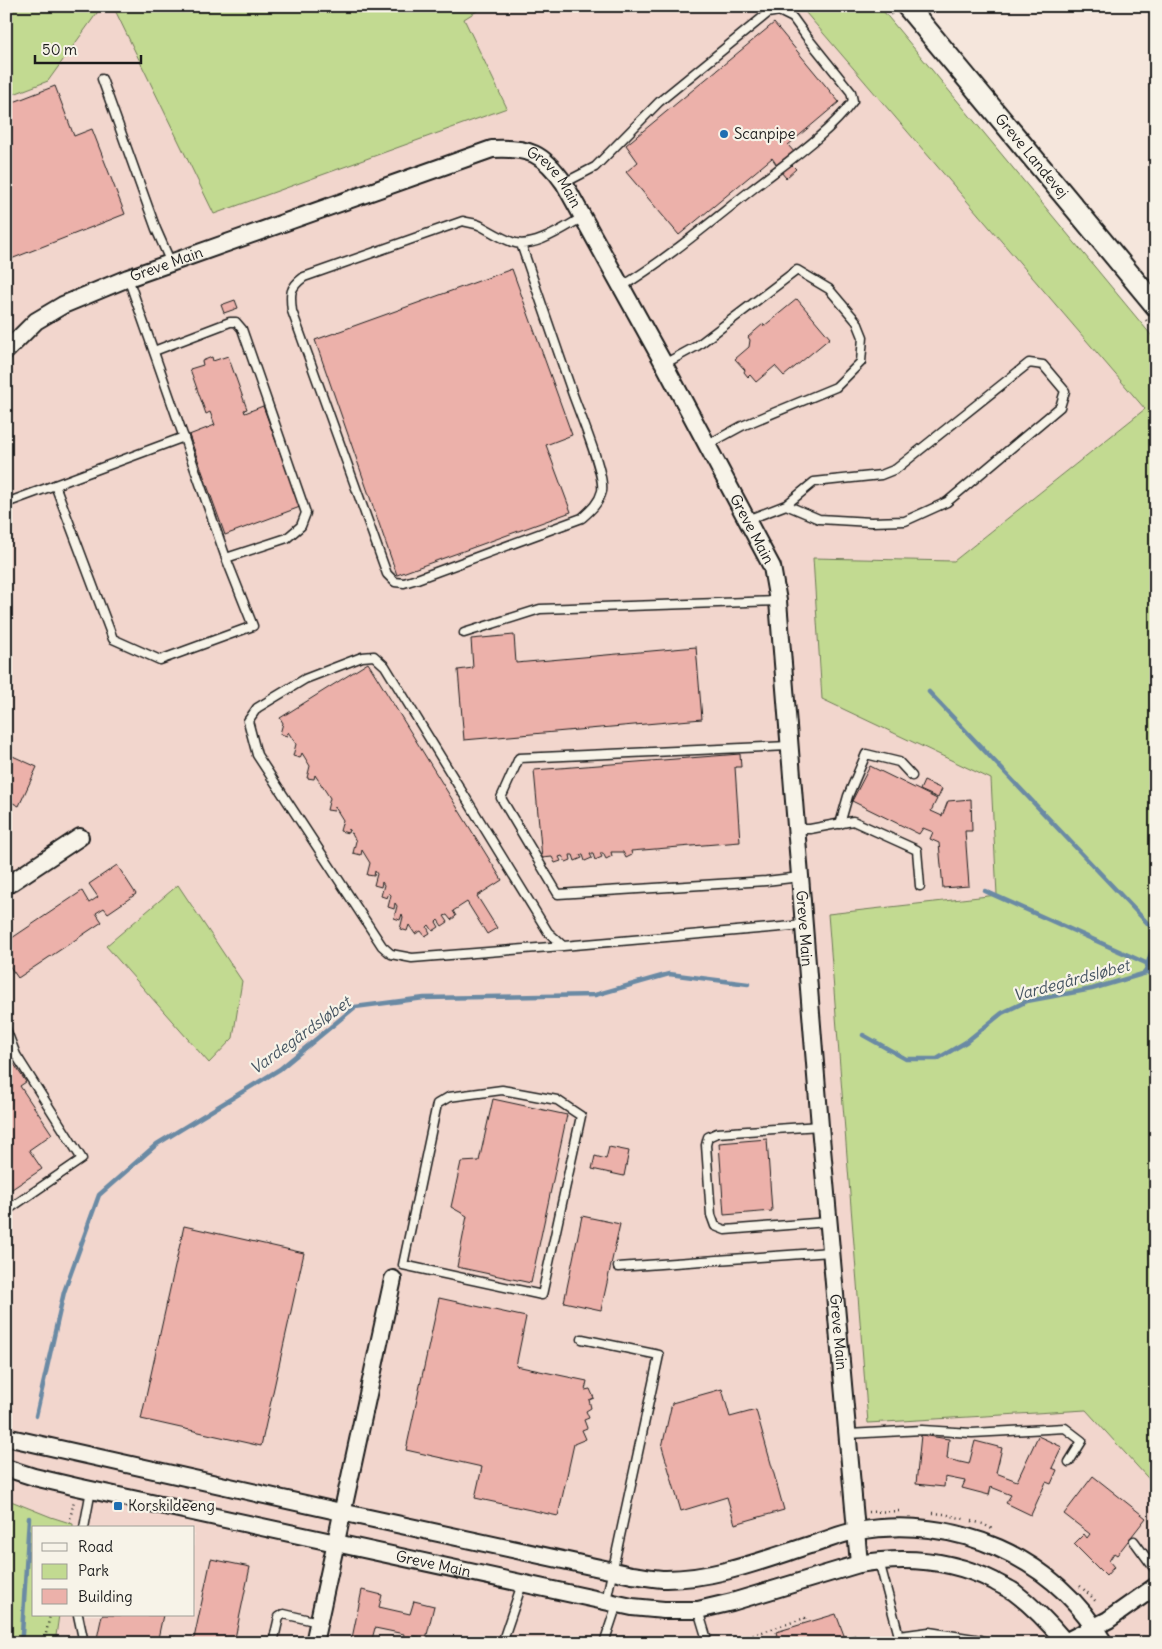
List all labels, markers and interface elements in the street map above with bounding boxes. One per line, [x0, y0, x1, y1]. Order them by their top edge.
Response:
scale bar [35, 32, 141, 64]
text: 50 m [42, 40, 77, 59]
street label: Greve Landevej [991, 109, 1073, 202]
place label: Scanpipe [734, 124, 796, 143]
marker: Scanpipe [718, 128, 730, 140]
street label: Greve Main [524, 142, 586, 211]
street label: Greve Main [127, 242, 206, 286]
street label: Greve Main [726, 491, 779, 567]
street label: Greve Main [792, 890, 817, 967]
water label: Vardegårdsløbet [1011, 954, 1134, 1005]
water label: Vardegårdsløbet [246, 990, 356, 1078]
street label: Greve Main [826, 1293, 852, 1371]
place label: Korskildeeng [128, 1496, 215, 1515]
marker: Korskildeeng [112, 1500, 124, 1512]
legend [32, 1526, 195, 1616]
text: Road [78, 1537, 113, 1556]
street label: Greve Main [394, 1546, 473, 1581]
text: Park [78, 1561, 109, 1580]
text: Building [78, 1587, 133, 1606]

